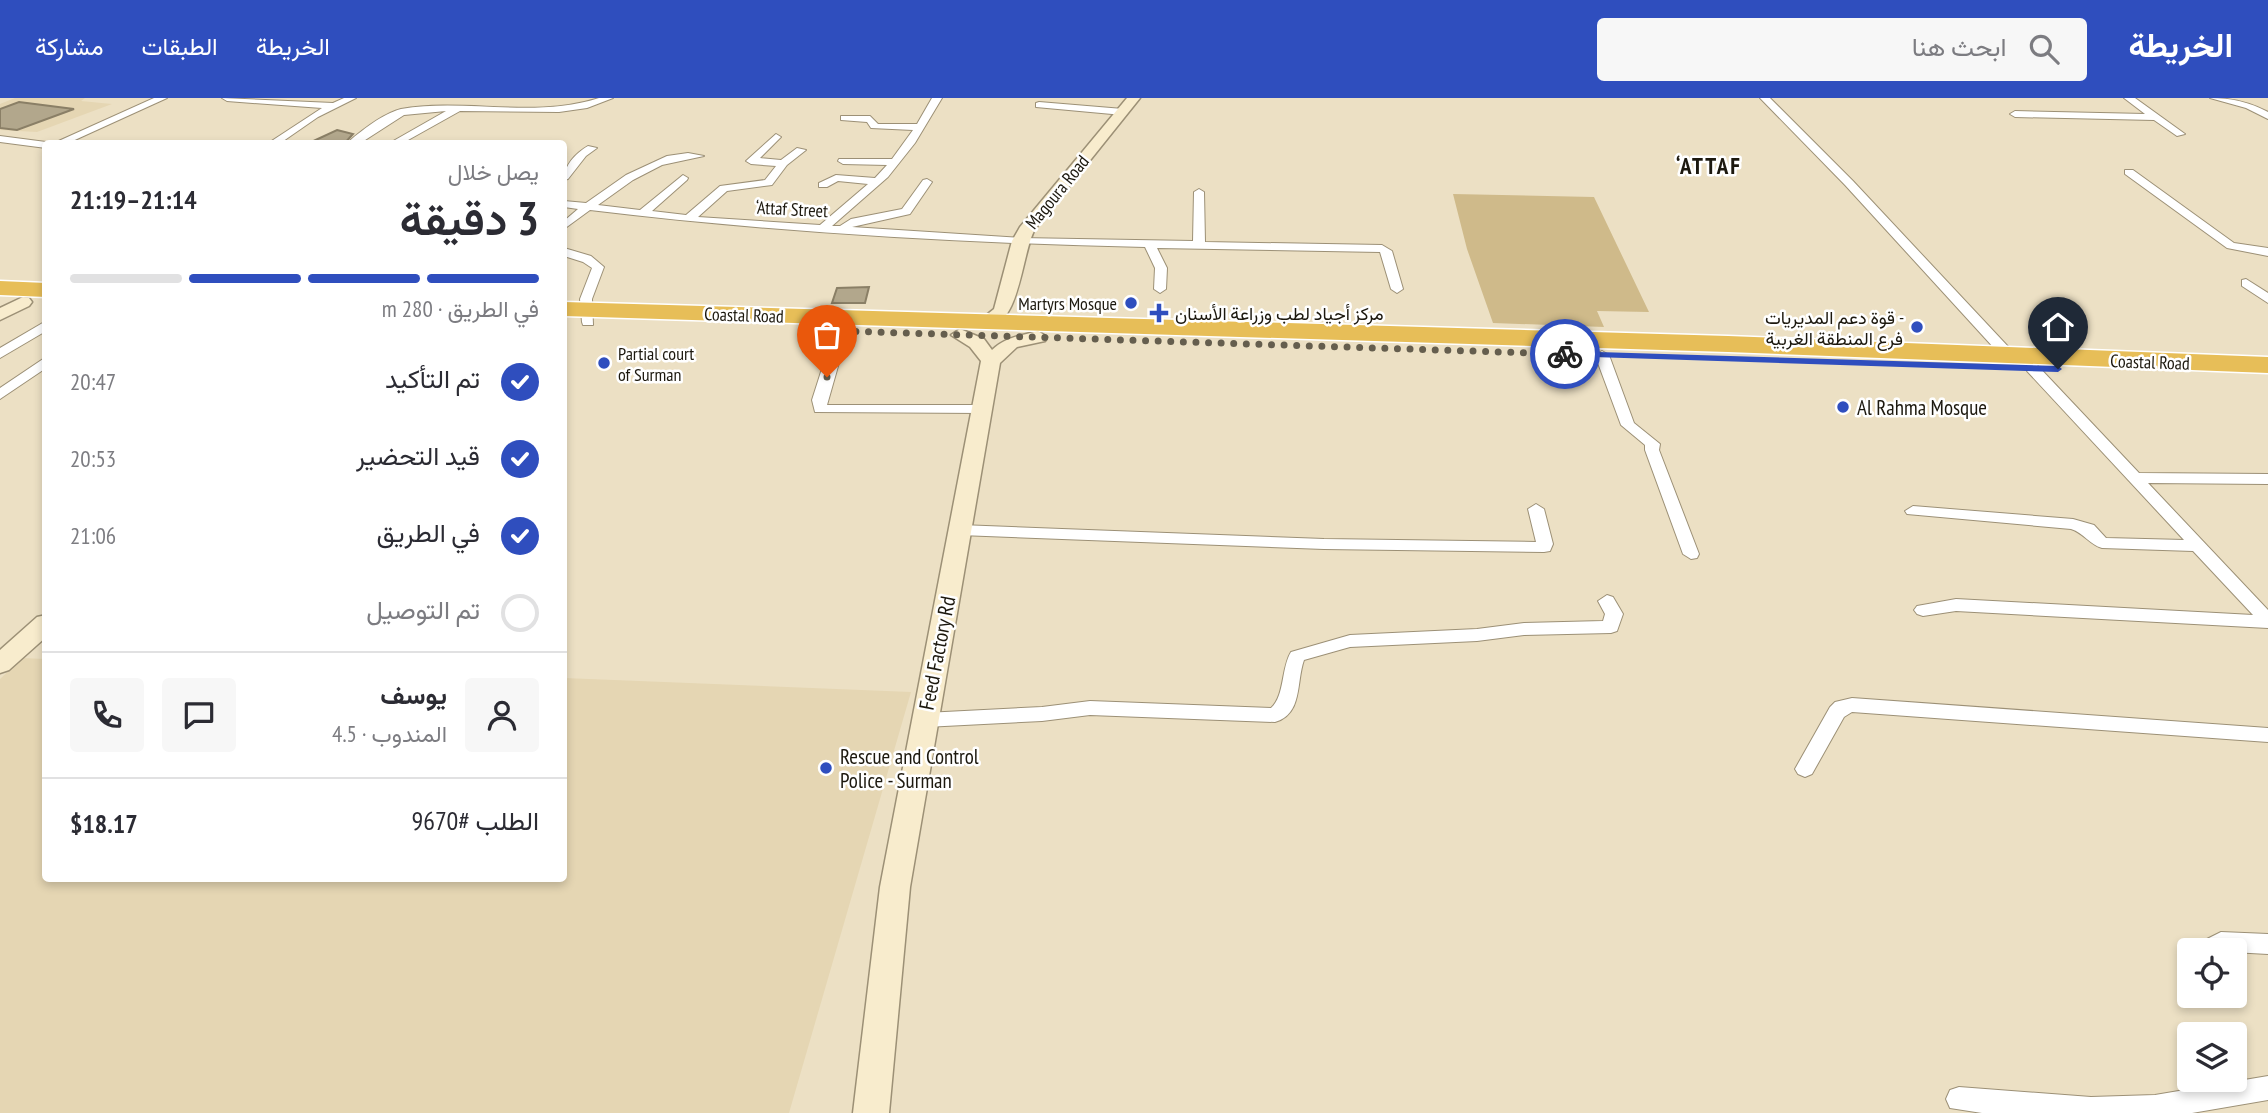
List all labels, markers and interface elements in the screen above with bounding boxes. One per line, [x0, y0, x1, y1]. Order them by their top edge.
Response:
search box [1597, 18, 2087, 81]
text: الخريطة [2129, 23, 2233, 66]
text: ابحث هنا [1912, 30, 2007, 63]
icon: search [2025, 30, 2063, 68]
text: مشاركة [35, 31, 103, 62]
text: الطبقات [141, 31, 218, 62]
text: الخريطة [256, 31, 330, 62]
street label: Magoura Road [1020, 150, 1094, 234]
district label: ‘ATTAF [1676, 151, 1742, 180]
text: يصل خلال [448, 157, 539, 186]
text: 21:14–21:19 [70, 183, 197, 216]
text: 3 دقيقة [400, 188, 539, 248]
street label: ‘Attaf Street [755, 196, 829, 222]
place label: Martyrs Mosque [1018, 292, 1117, 315]
text: في الطريق · 280 m [382, 294, 539, 323]
marker: Martyrs Mosque [1123, 295, 1139, 311]
pin [2028, 297, 2088, 369]
street label: Coastal Road [704, 302, 784, 328]
place label: مركز أجياد لطب وزراعة الأسنان [1175, 302, 1384, 325]
marker: مركز أجياد لطب وزراعة الأسنان [1149, 303, 1169, 323]
pin [797, 305, 857, 377]
place label: قوة دعم المديريات - فرع المنطقة الغربية [1765, 306, 1904, 351]
icon: home [2039, 308, 2077, 346]
icon: bag [808, 316, 846, 354]
courier [1530, 319, 1600, 389]
marker: قوة دعم المديريات - فرع المنطقة الغربية [1909, 319, 1925, 335]
icon: bike [1546, 335, 1584, 373]
place label: Partial court of Surman [618, 342, 694, 386]
street label: Coastal Road [2110, 349, 2190, 375]
marker: Partial court of Surman [596, 355, 612, 371]
text: تم التأكيد [385, 362, 480, 395]
icon: check [501, 363, 539, 401]
text: 20:47 [70, 367, 116, 396]
place label: Al Rahma Mosque [1857, 394, 1987, 421]
marker: Al Rahma Mosque [1835, 399, 1851, 415]
text: قيد التحضير [356, 439, 480, 472]
icon: check [501, 440, 539, 478]
text: 20:53 [70, 444, 116, 473]
text: في الطريق [376, 516, 480, 549]
icon: check [501, 517, 539, 555]
text: 21:06 [70, 521, 116, 550]
text: تم التوصيل [366, 593, 480, 626]
street label: Feed Factory Rd [913, 594, 961, 712]
button: phone [70, 678, 144, 752]
button: chat [162, 678, 236, 752]
text: يوسف [380, 678, 447, 711]
button: person [465, 678, 539, 752]
text: المندوب · 4.5 [332, 719, 447, 748]
place label: Rescue and Control Police - Surman [840, 743, 979, 794]
marker: Rescue and Control Police - Surman [818, 760, 834, 776]
text: الطلب #9670 [411, 804, 539, 837]
text: $18.17 [70, 807, 138, 840]
map controls [2177, 938, 2247, 1092]
button: locate [2177, 938, 2247, 1008]
button: layers [2177, 1022, 2247, 1092]

